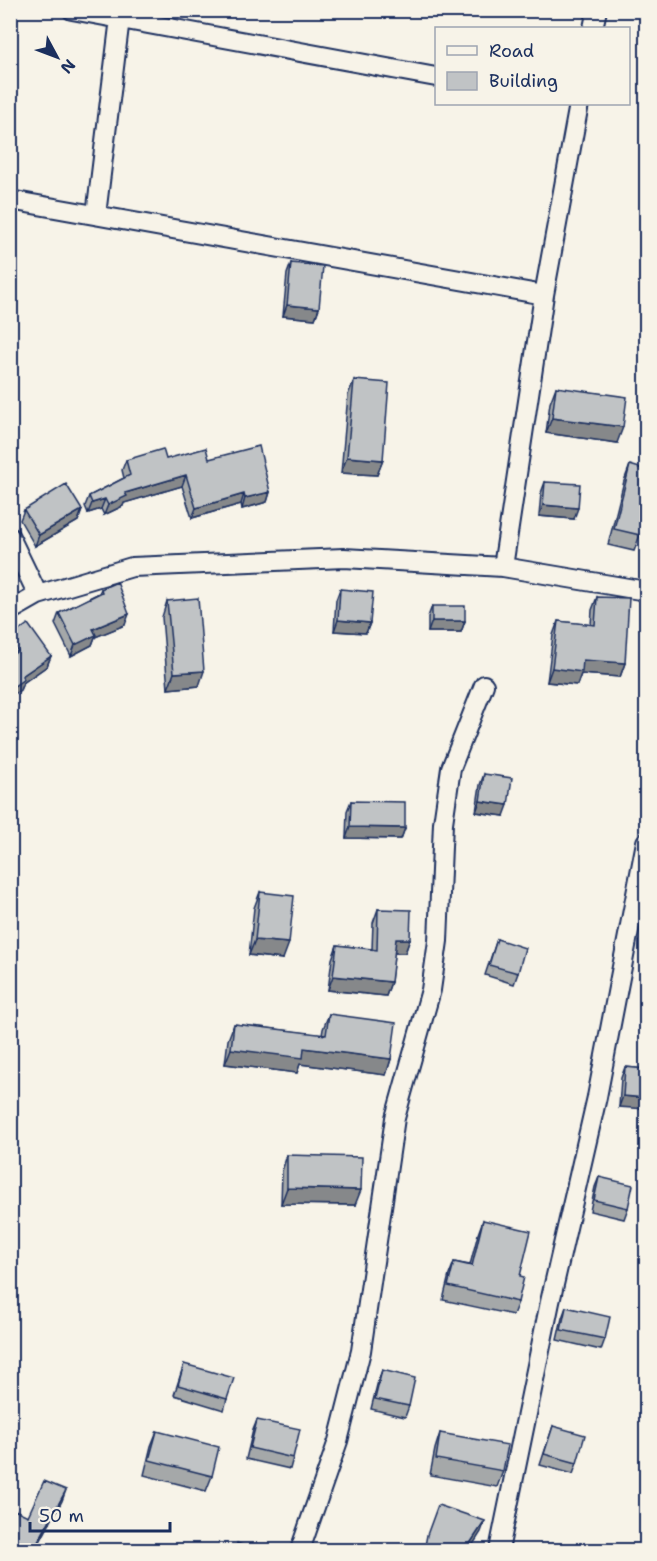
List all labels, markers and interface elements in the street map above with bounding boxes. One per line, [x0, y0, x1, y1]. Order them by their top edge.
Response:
north arrow [27, 27, 87, 87]
legend [435, 27, 630, 105]
text: Road [489, 39, 534, 63]
text: N [56, 55, 80, 78]
text: Building [489, 69, 558, 93]
scale bar [30, 1495, 170, 1533]
text: 50 m [39, 1504, 84, 1528]

